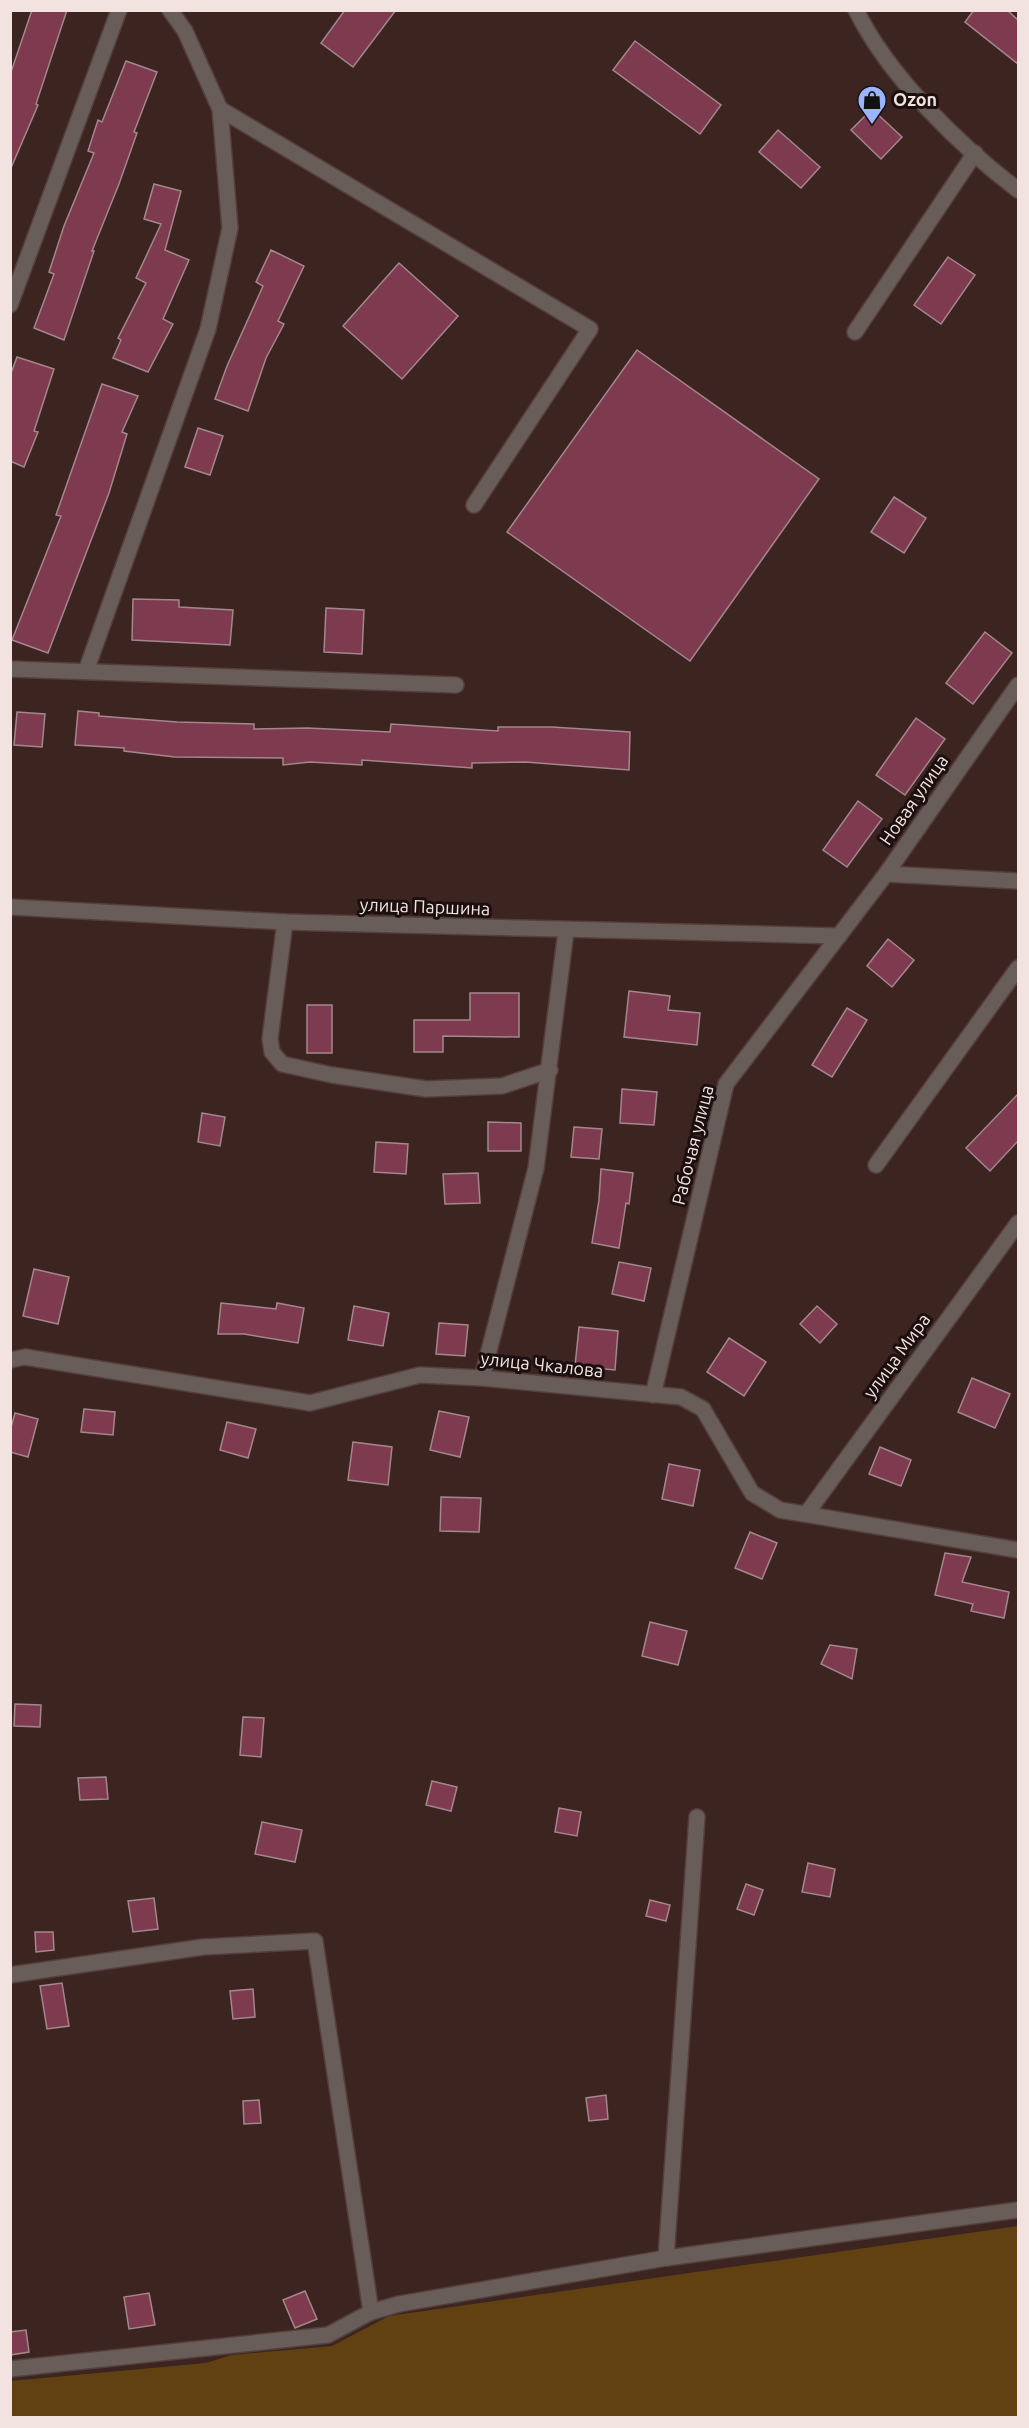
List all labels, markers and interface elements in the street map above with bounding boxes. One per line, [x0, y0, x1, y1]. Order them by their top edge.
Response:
shop icon: Ozon [856, 84, 888, 126]
place label: Ozon [893, 89, 937, 109]
street label: Новая улица [875, 751, 952, 848]
street label: улица Паршина [359, 894, 491, 918]
street label: Рабочая улица [667, 1083, 717, 1207]
street label: улица Мира [859, 1309, 934, 1402]
street label: улица Чкалова [480, 1348, 604, 1380]

